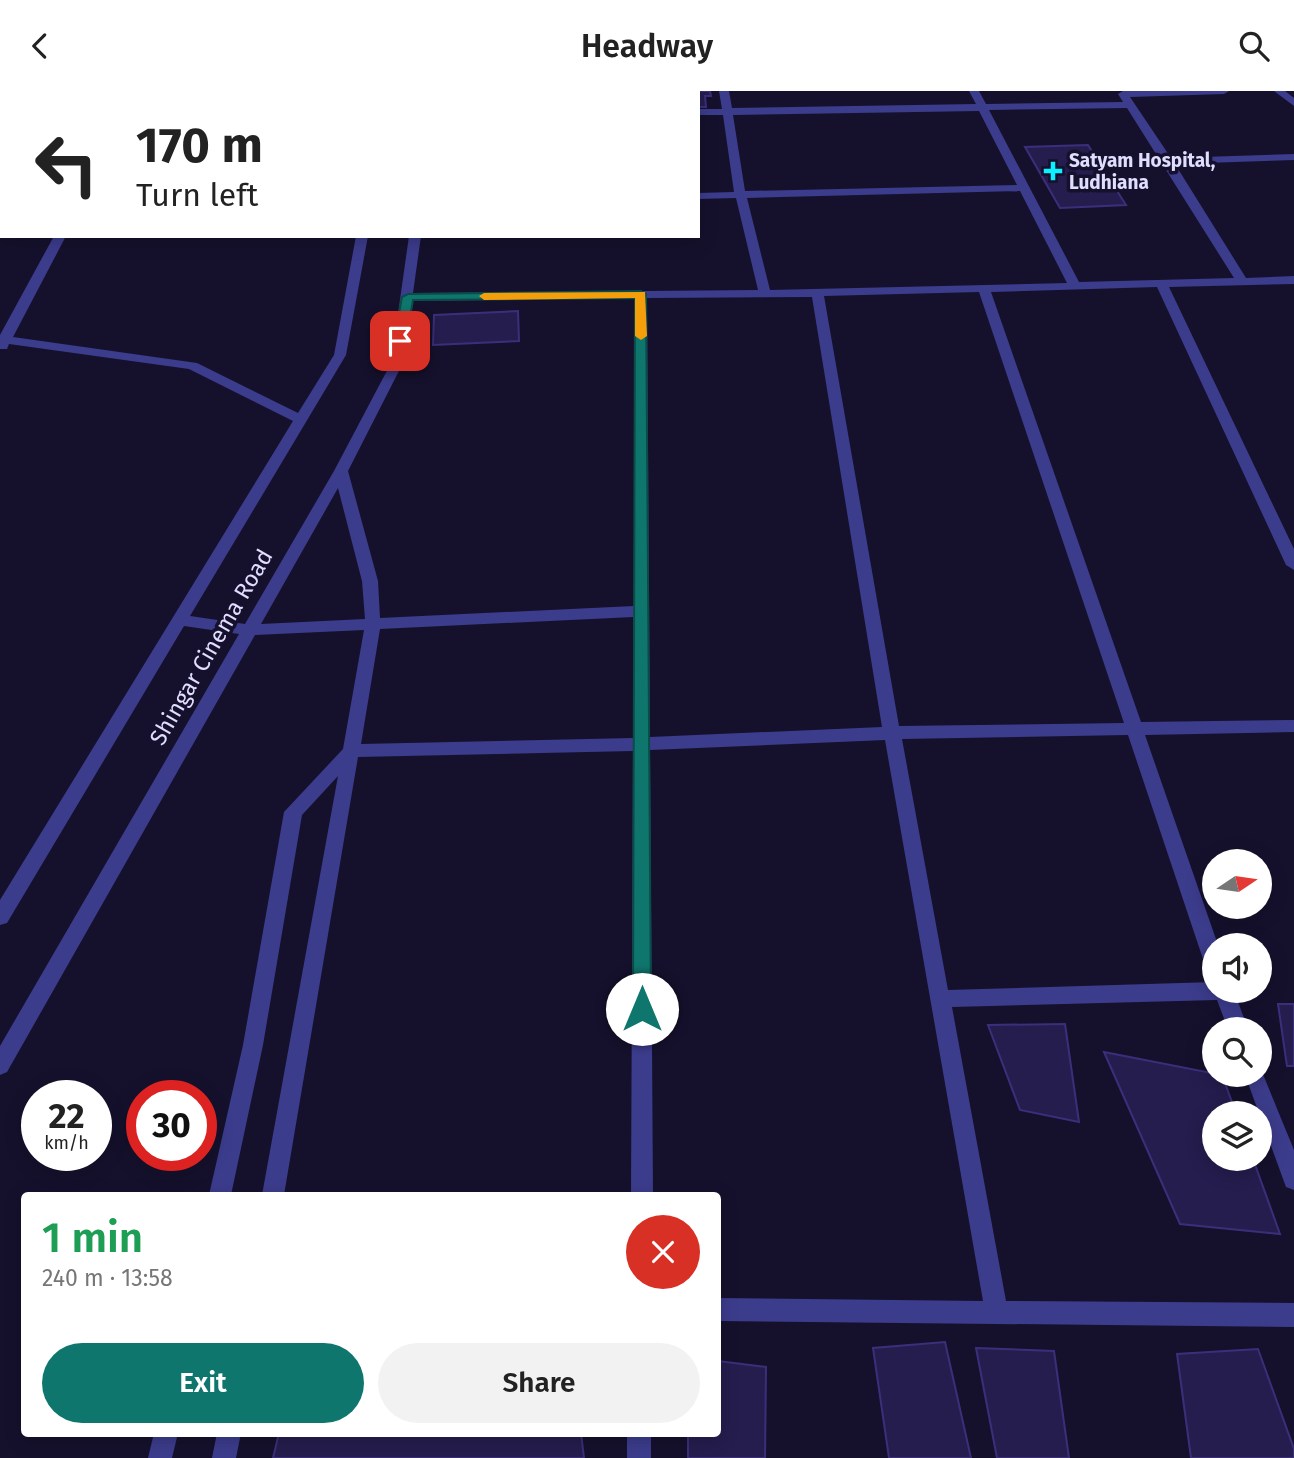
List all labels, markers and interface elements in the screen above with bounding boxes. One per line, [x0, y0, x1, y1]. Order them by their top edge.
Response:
icon: back [21, 27, 59, 65]
text: Headway [581, 27, 713, 65]
icon: search [1235, 27, 1273, 65]
text: 170 m [136, 116, 263, 175]
icon: left [21, 119, 112, 210]
place label: Satyam Hospital, Ludhiana [1069, 149, 1215, 194]
marker: Satyam Hospital, Ludhiana [1043, 161, 1063, 181]
text: Turn left [136, 176, 258, 214]
pin [370, 311, 430, 371]
icon: arrive [381, 322, 419, 360]
street label: Shingar Cinema Road [143, 544, 279, 750]
north arrow [1202, 849, 1272, 919]
map controls [1202, 849, 1272, 1171]
button: sound [1202, 933, 1272, 1003]
position arrow [605, 972, 679, 1046]
button: search [1202, 1017, 1272, 1087]
speed limit sign: 30 [126, 1080, 217, 1171]
text: 22 [48, 1095, 85, 1137]
button: layers [1202, 1101, 1272, 1171]
text: km/h [44, 1132, 89, 1154]
text: 1 min [42, 1213, 143, 1263]
button: close [626, 1215, 700, 1289]
text: 240 m · 13:58 [42, 1264, 173, 1292]
button: Exit [42, 1343, 364, 1423]
button: Share [378, 1343, 700, 1423]

